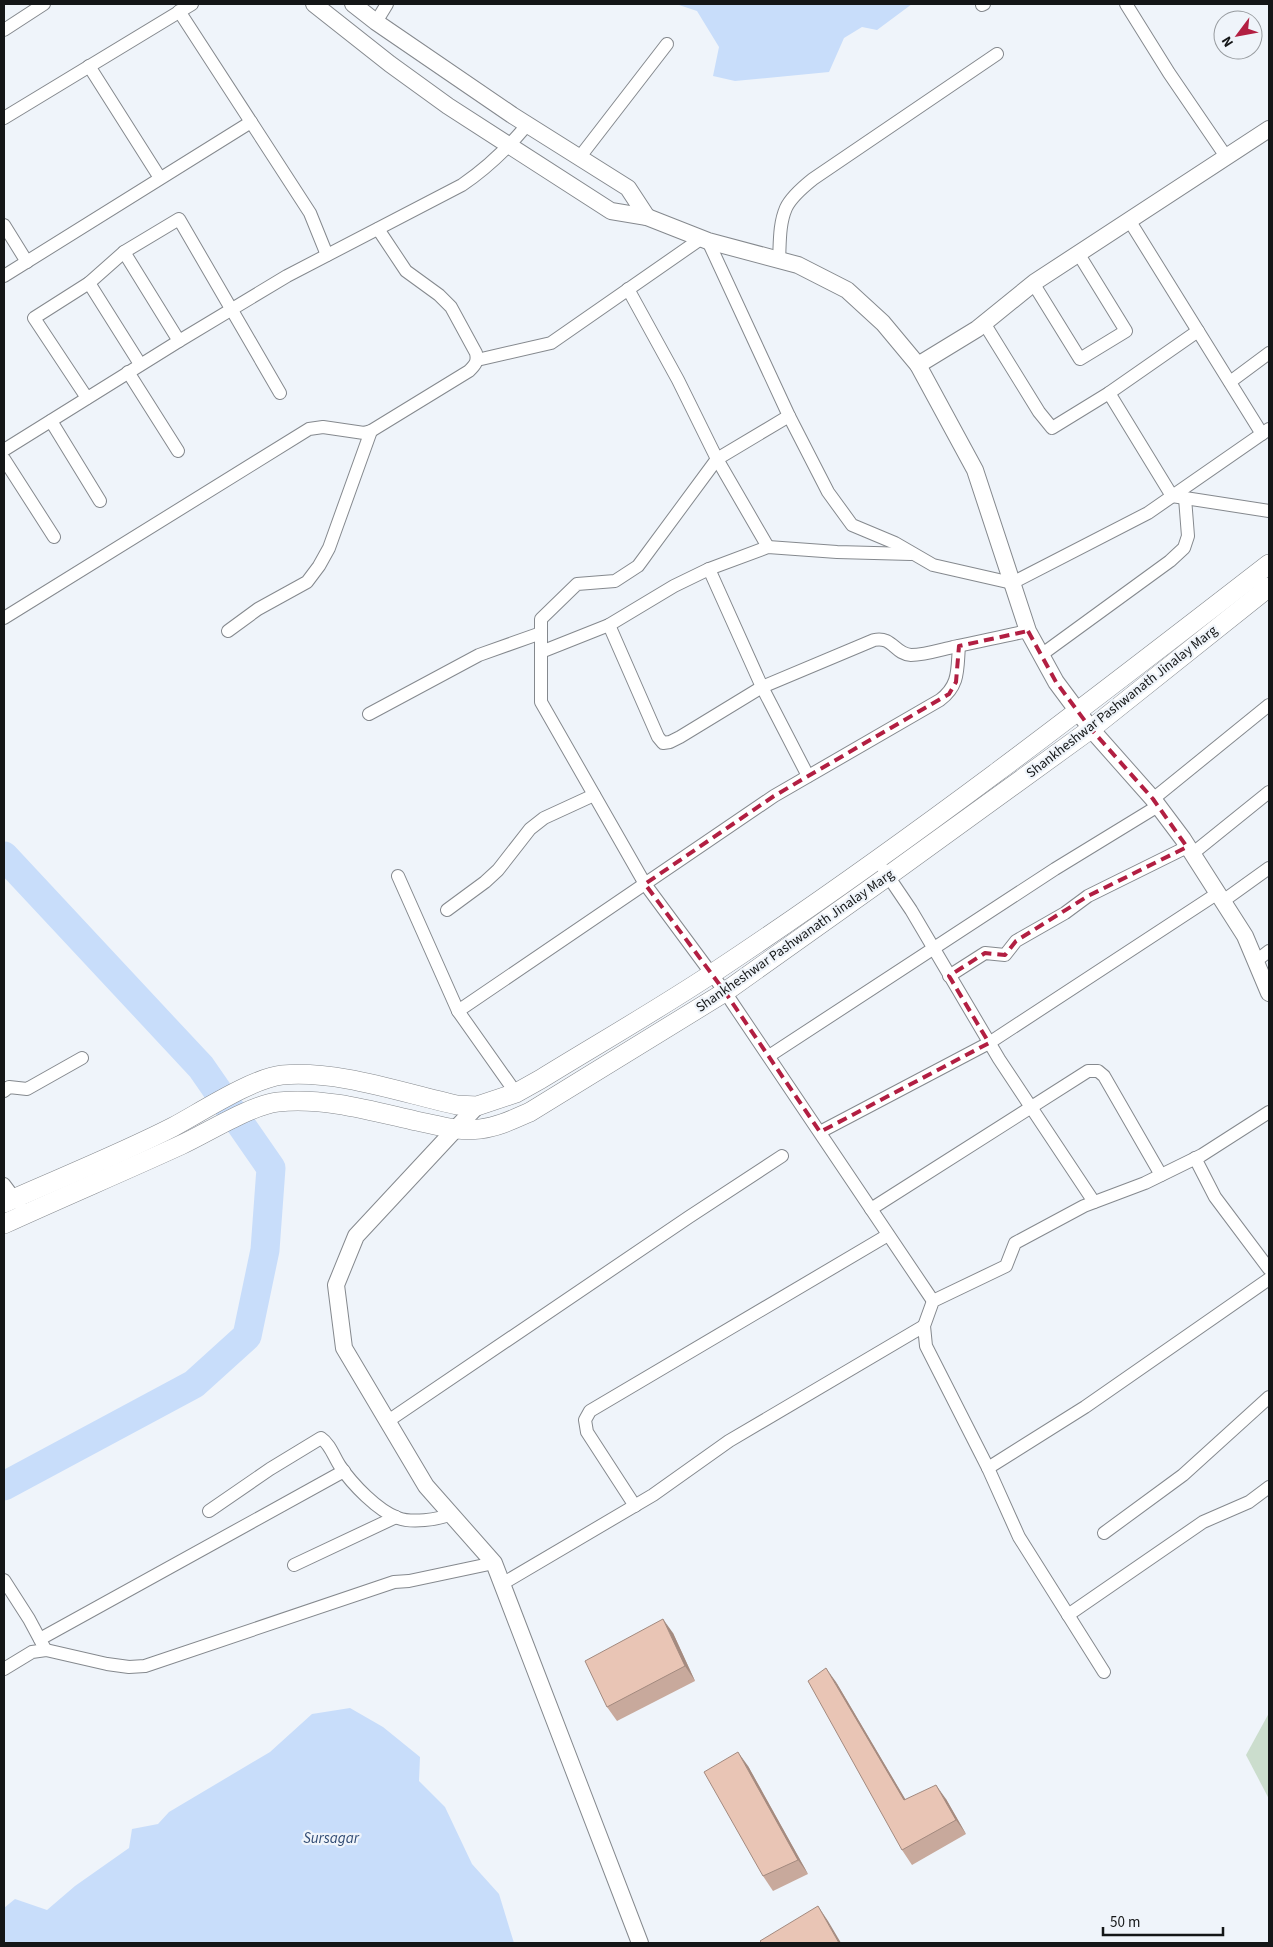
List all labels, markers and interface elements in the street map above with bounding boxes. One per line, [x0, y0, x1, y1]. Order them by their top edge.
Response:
north arrow [1213, 10, 1263, 60]
text: N [1217, 32, 1239, 51]
street label: Shankheshwar Pashwanath Jinalay Marg [1022, 621, 1222, 783]
street label: Shankheshwar Pashwanath Jinalay Marg [692, 865, 898, 1017]
water label: Sursagar [303, 1828, 360, 1849]
scale bar [1103, 1904, 1223, 1936]
text: 50 m [1110, 1912, 1140, 1933]

